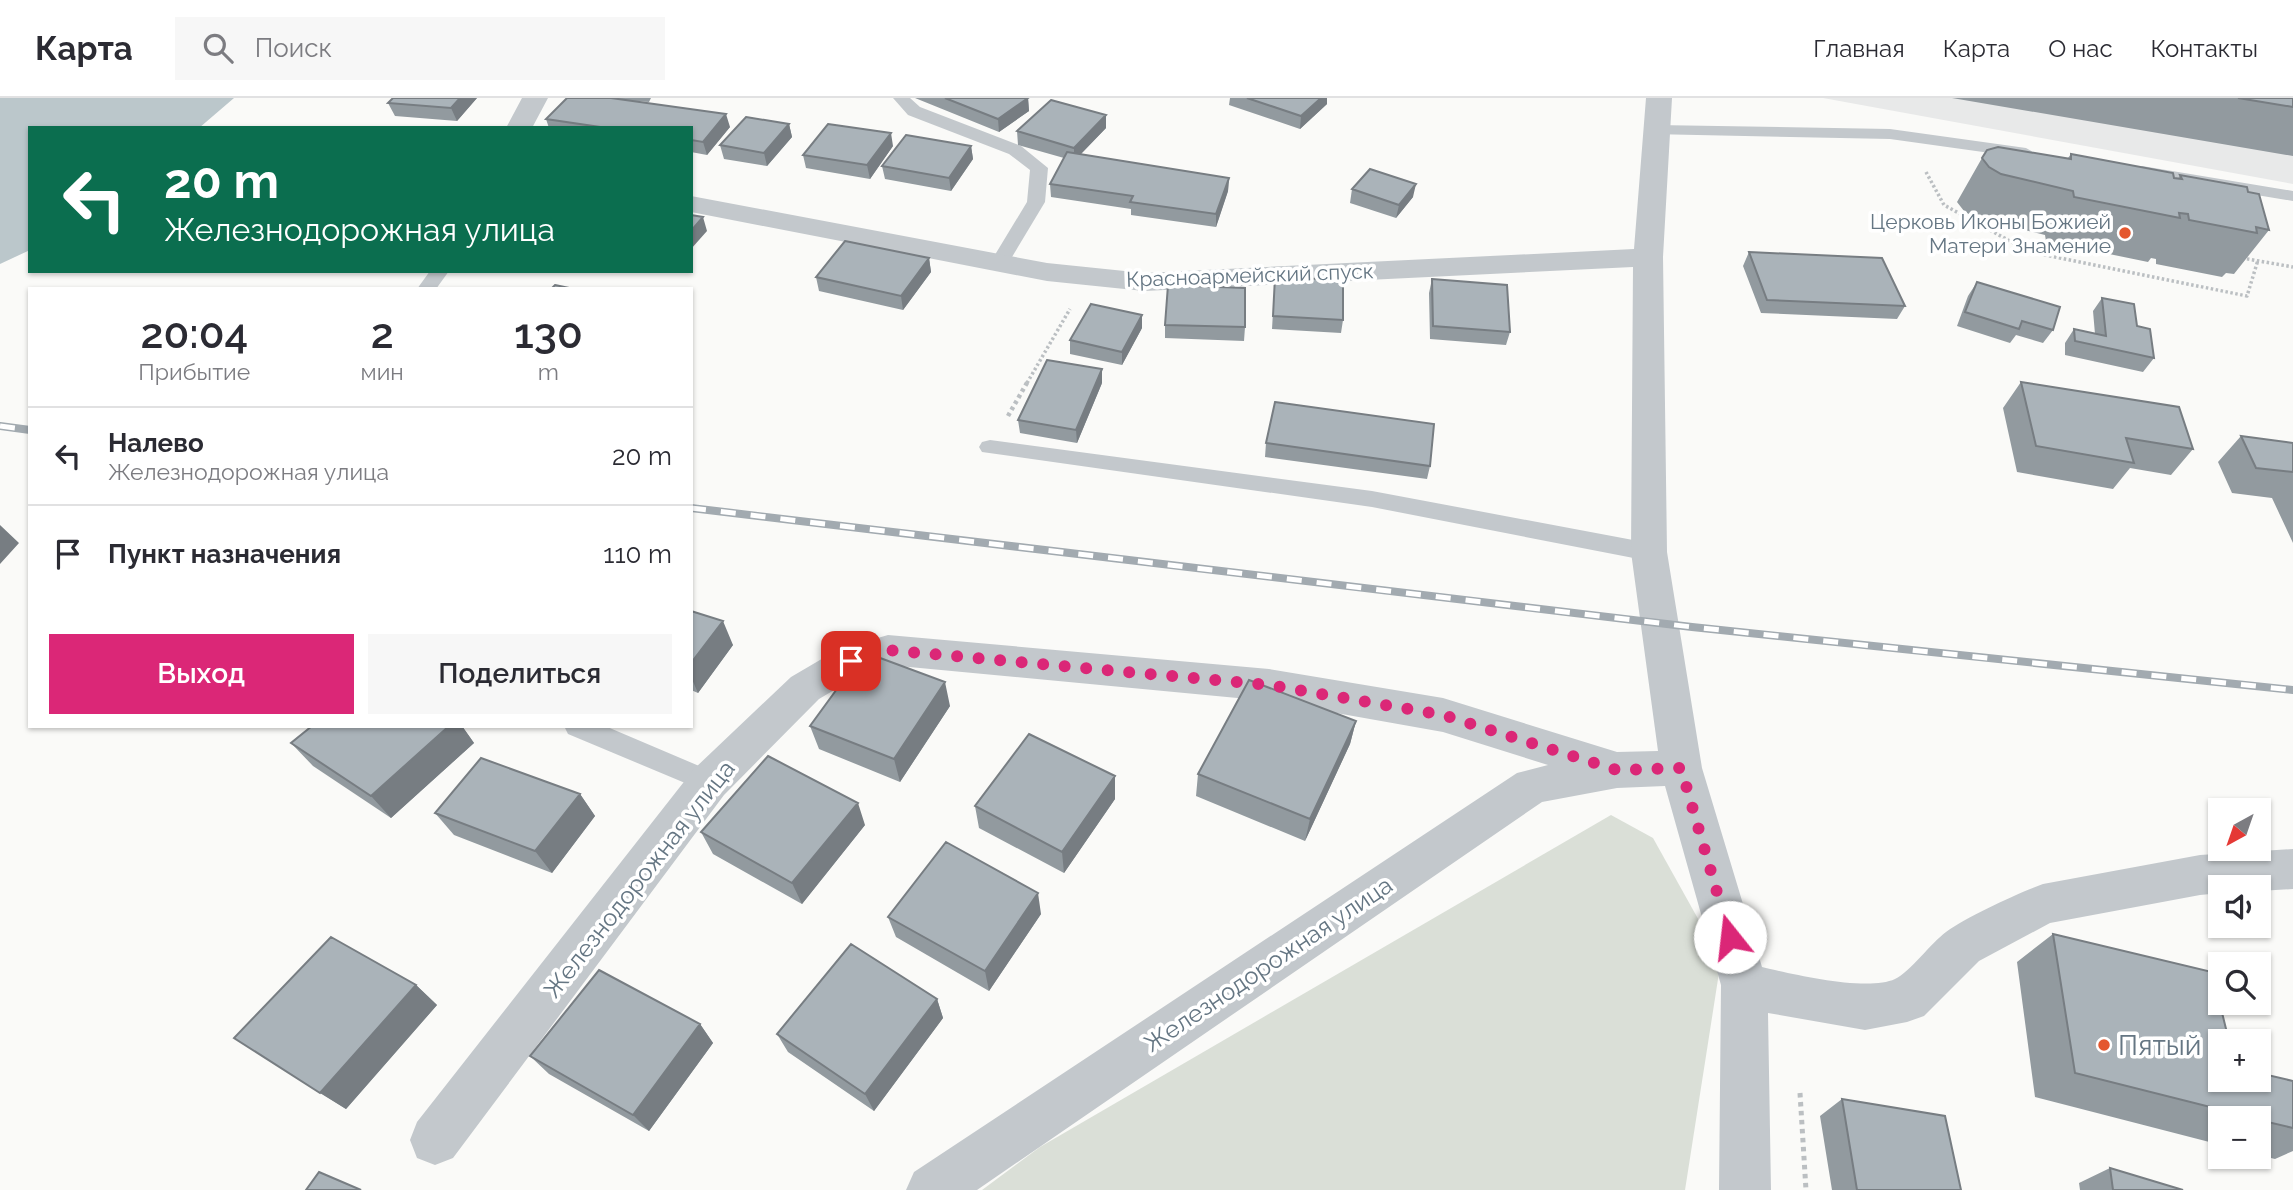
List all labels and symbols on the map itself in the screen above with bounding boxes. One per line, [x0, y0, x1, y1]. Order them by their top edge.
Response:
place label: Церковь Иконы Божией Матери Знамение [1870, 209, 2111, 258]
marker: Церковь Иконы Божией Матери Знамение [2117, 225, 2133, 241]
street label: Красноармейский спуск [1126, 258, 1374, 292]
pin [821, 631, 881, 691]
street label: Железнодорожная улица [537, 755, 741, 1003]
north arrow [2208, 798, 2272, 861]
street label: Железнодорожная улица [1138, 870, 1398, 1058]
position arrow [1693, 900, 1767, 974]
place label: Пятый [2118, 1029, 2201, 1062]
marker: Пятый [2096, 1037, 2112, 1053]

